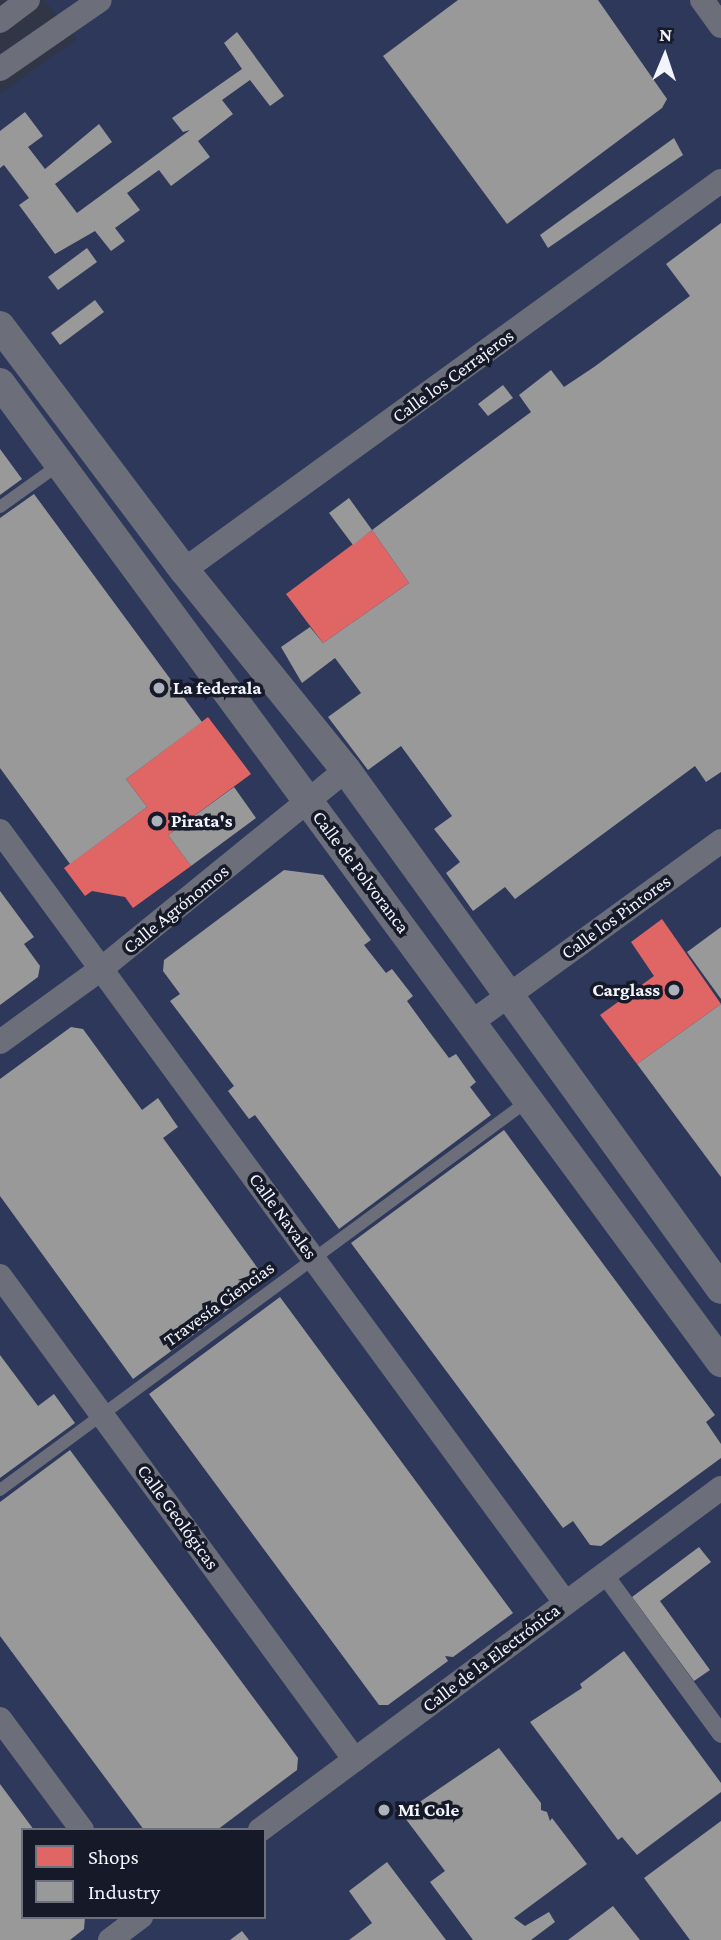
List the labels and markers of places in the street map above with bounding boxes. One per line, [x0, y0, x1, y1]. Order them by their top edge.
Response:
place label: La federala [173, 677, 261, 699]
marker: La federala [151, 680, 167, 696]
place label: Pirata's [171, 810, 233, 832]
marker: Pirata's [149, 813, 165, 829]
place label: Carglass [592, 979, 660, 1001]
marker: Carglass [666, 982, 682, 998]
place label: Mi Cole [398, 1799, 459, 1821]
marker: Mi Cole [376, 1802, 392, 1818]

